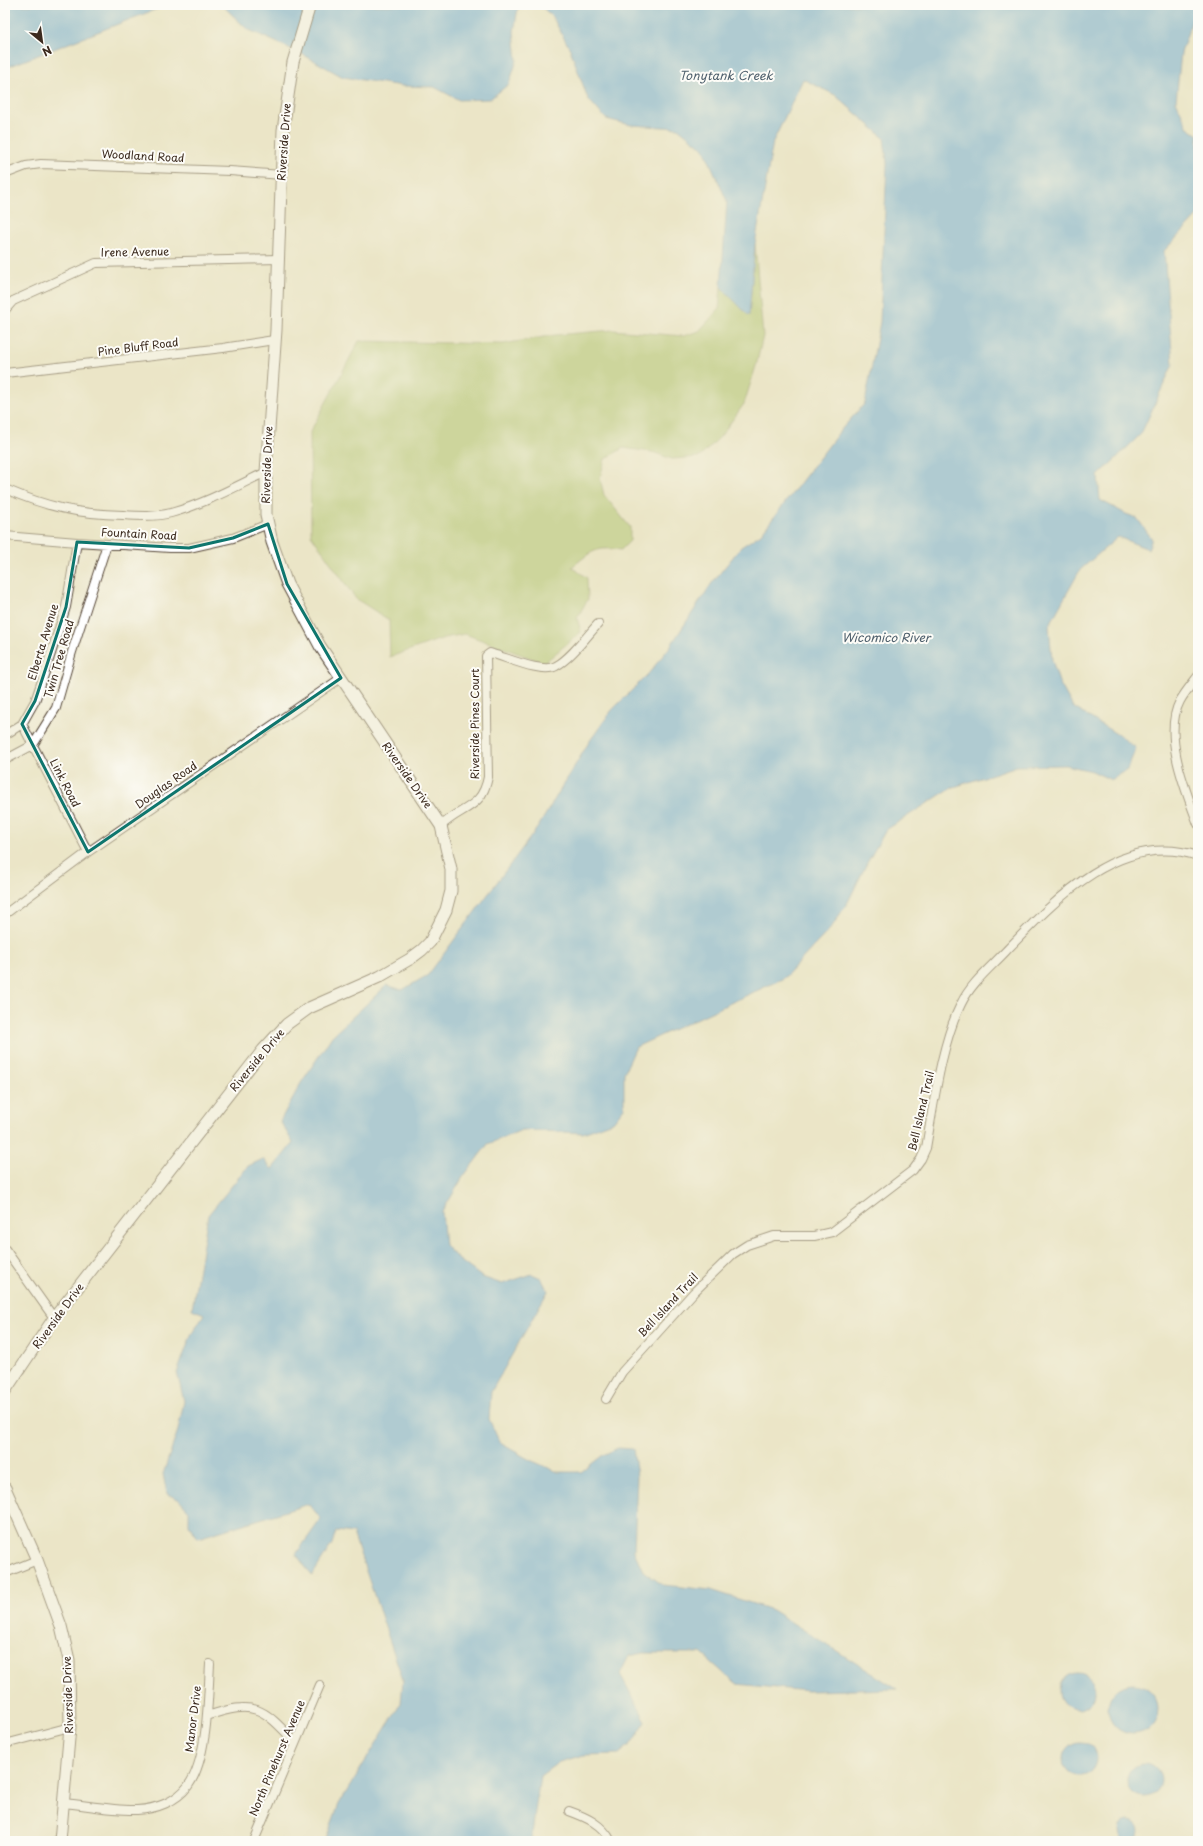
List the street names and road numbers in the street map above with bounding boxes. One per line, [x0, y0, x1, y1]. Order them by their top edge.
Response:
street label: Riverside Drive [272, 102, 295, 181]
street label: Woodland Road [101, 145, 185, 166]
street label: Irene Avenue [101, 242, 169, 261]
street label: Pine Bluff Road [97, 333, 179, 360]
street label: Riverside Drive [257, 425, 276, 504]
street label: Fountain Road [101, 523, 177, 544]
street label: Elberta Avenue [23, 602, 62, 682]
street label: Twin Tree Road [39, 617, 78, 700]
street label: Riverside Pines Court [466, 668, 483, 780]
street label: Riverside Drive [378, 738, 437, 812]
street label: Link Road [46, 755, 85, 810]
street label: Douglas Road [131, 757, 200, 812]
street label: Riverside Drive [225, 1024, 289, 1095]
street label: Bell Island Trail [903, 1069, 938, 1153]
street label: Bell Island Trail [633, 1269, 702, 1340]
street label: Riverside Drive [28, 1279, 88, 1352]
street label: Riverside Drive [58, 1655, 77, 1734]
street label: Manor Drive [180, 1685, 205, 1753]
street label: North Pinehurst Avenue [244, 1697, 309, 1819]

